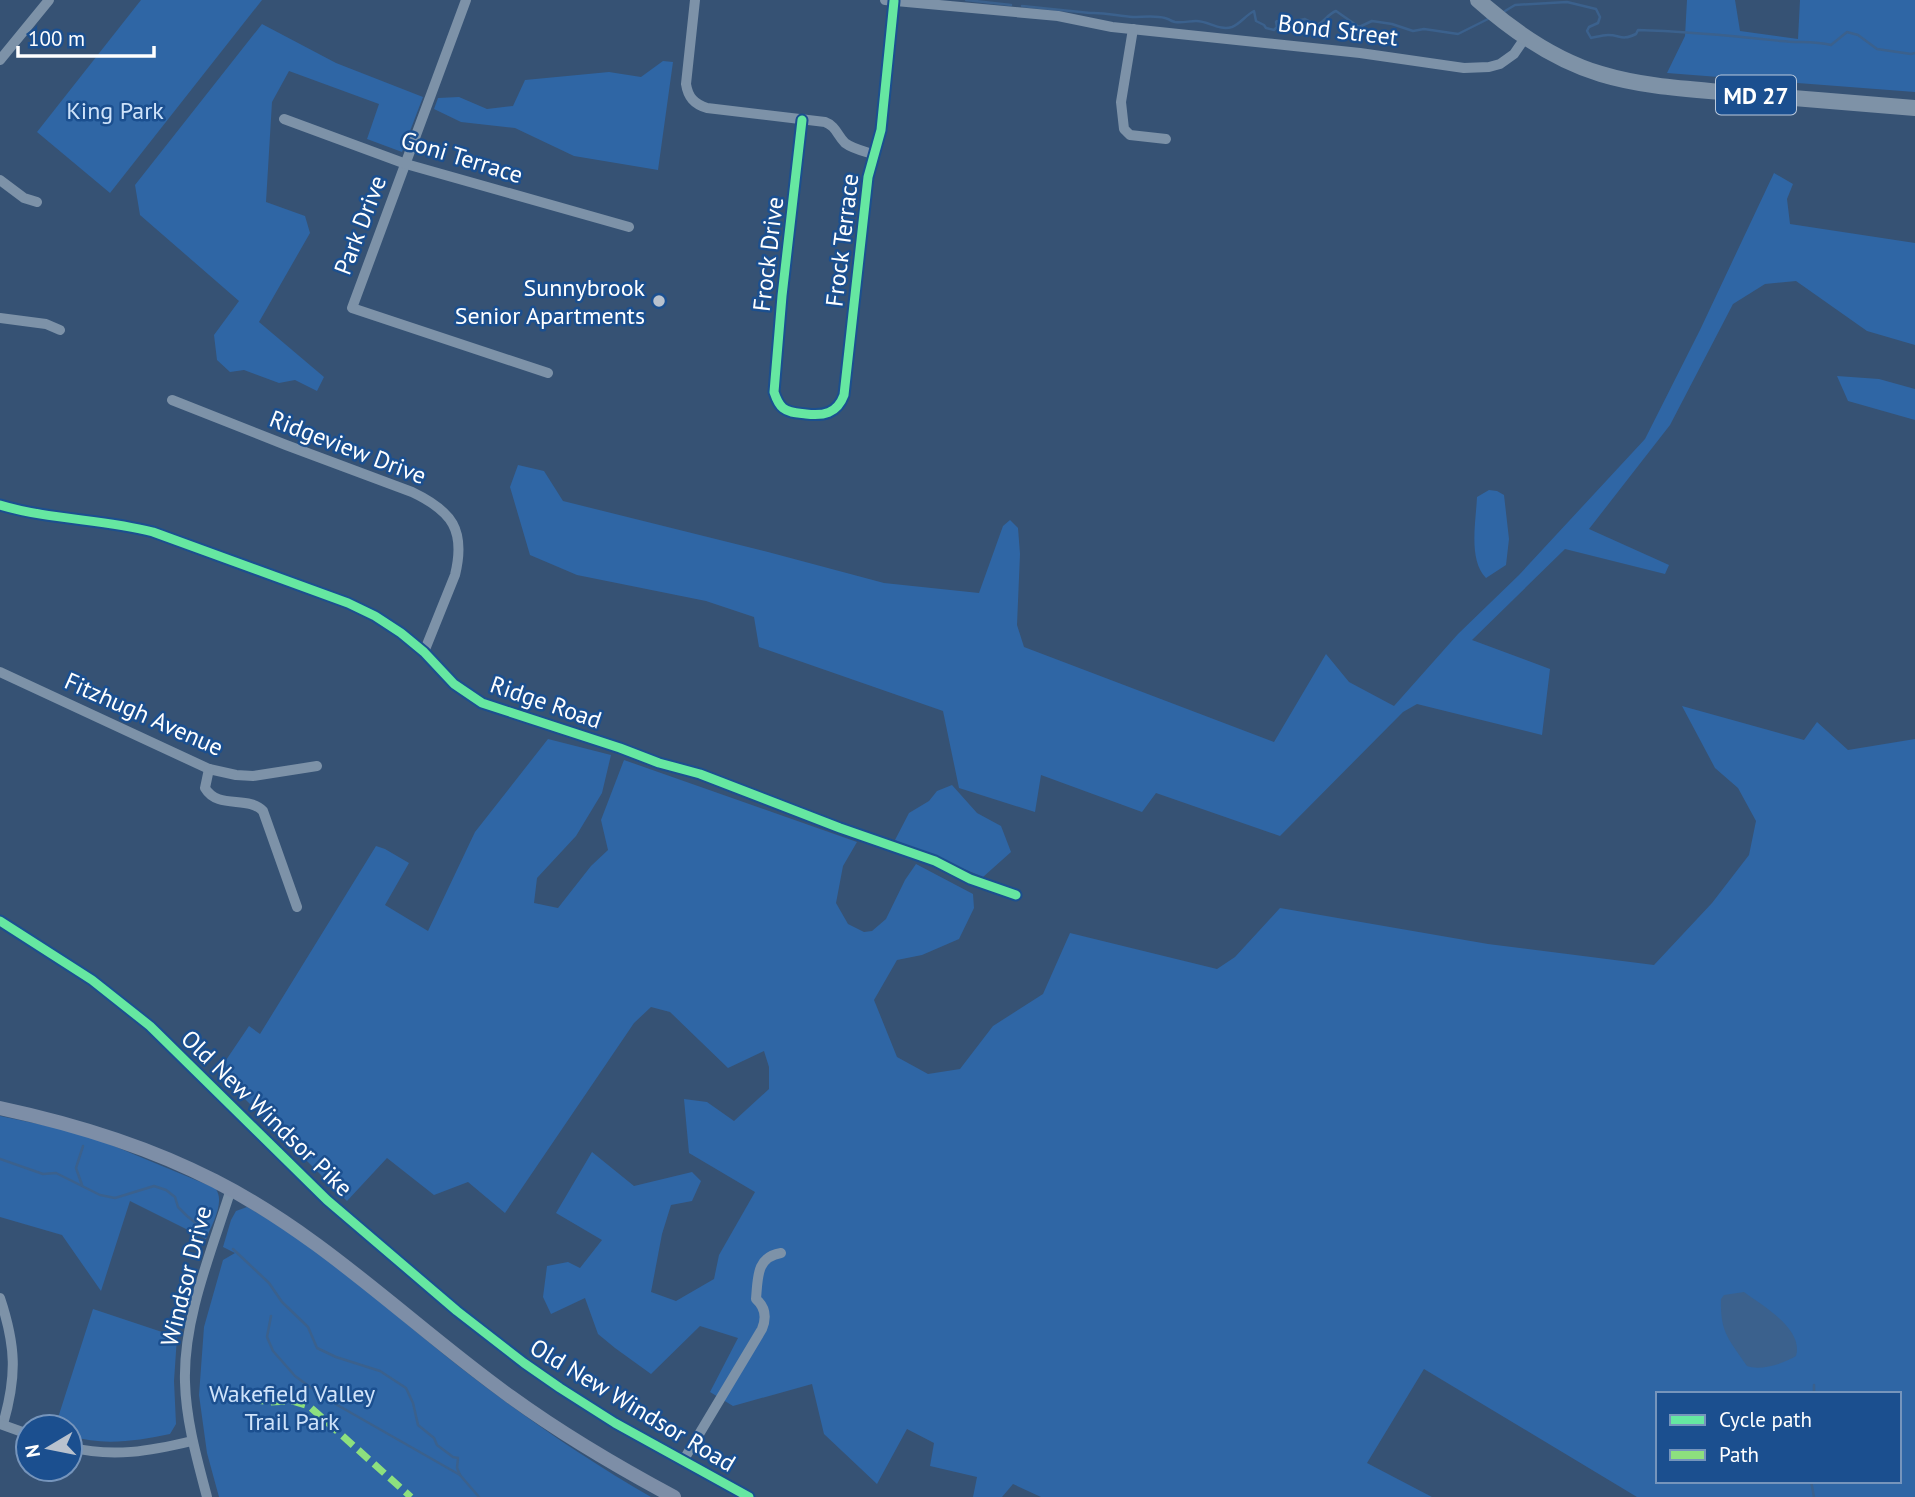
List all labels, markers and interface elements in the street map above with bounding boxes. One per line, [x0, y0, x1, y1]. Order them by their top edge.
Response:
street label: Bond Street [1276, 7, 1400, 53]
scale bar [18, 14, 154, 58]
text: 100 m [28, 25, 85, 52]
road number: MD 27 [1716, 76, 1796, 114]
park label: King Park [66, 95, 164, 126]
street label: Goni Terrace [397, 124, 527, 190]
street label: Park Drive [327, 171, 393, 279]
street label: Frock Terrace [818, 172, 866, 308]
street label: Frock Drive [746, 195, 790, 313]
place label: Sunnybrook Senior Apartments [455, 272, 645, 331]
marker: Sunnybrook Senior Apartments [651, 293, 667, 309]
street label: Ridgeview Drive [265, 403, 431, 491]
street label: Fitzhugh Avenue [60, 665, 228, 763]
street label: Ridge Road [486, 668, 606, 736]
street label: Old New Windsor Pike [175, 1023, 359, 1203]
street label: Windsor Drive [154, 1203, 218, 1349]
street label: Old New Windsor Road [525, 1331, 741, 1479]
park label: Wakefield Valley Trail Park [209, 1378, 375, 1437]
legend [1656, 1392, 1901, 1483]
text: Cycle path [1719, 1406, 1812, 1433]
north arrow [14, 1413, 84, 1483]
text: Path [1719, 1441, 1759, 1468]
text: N [19, 1443, 45, 1459]

